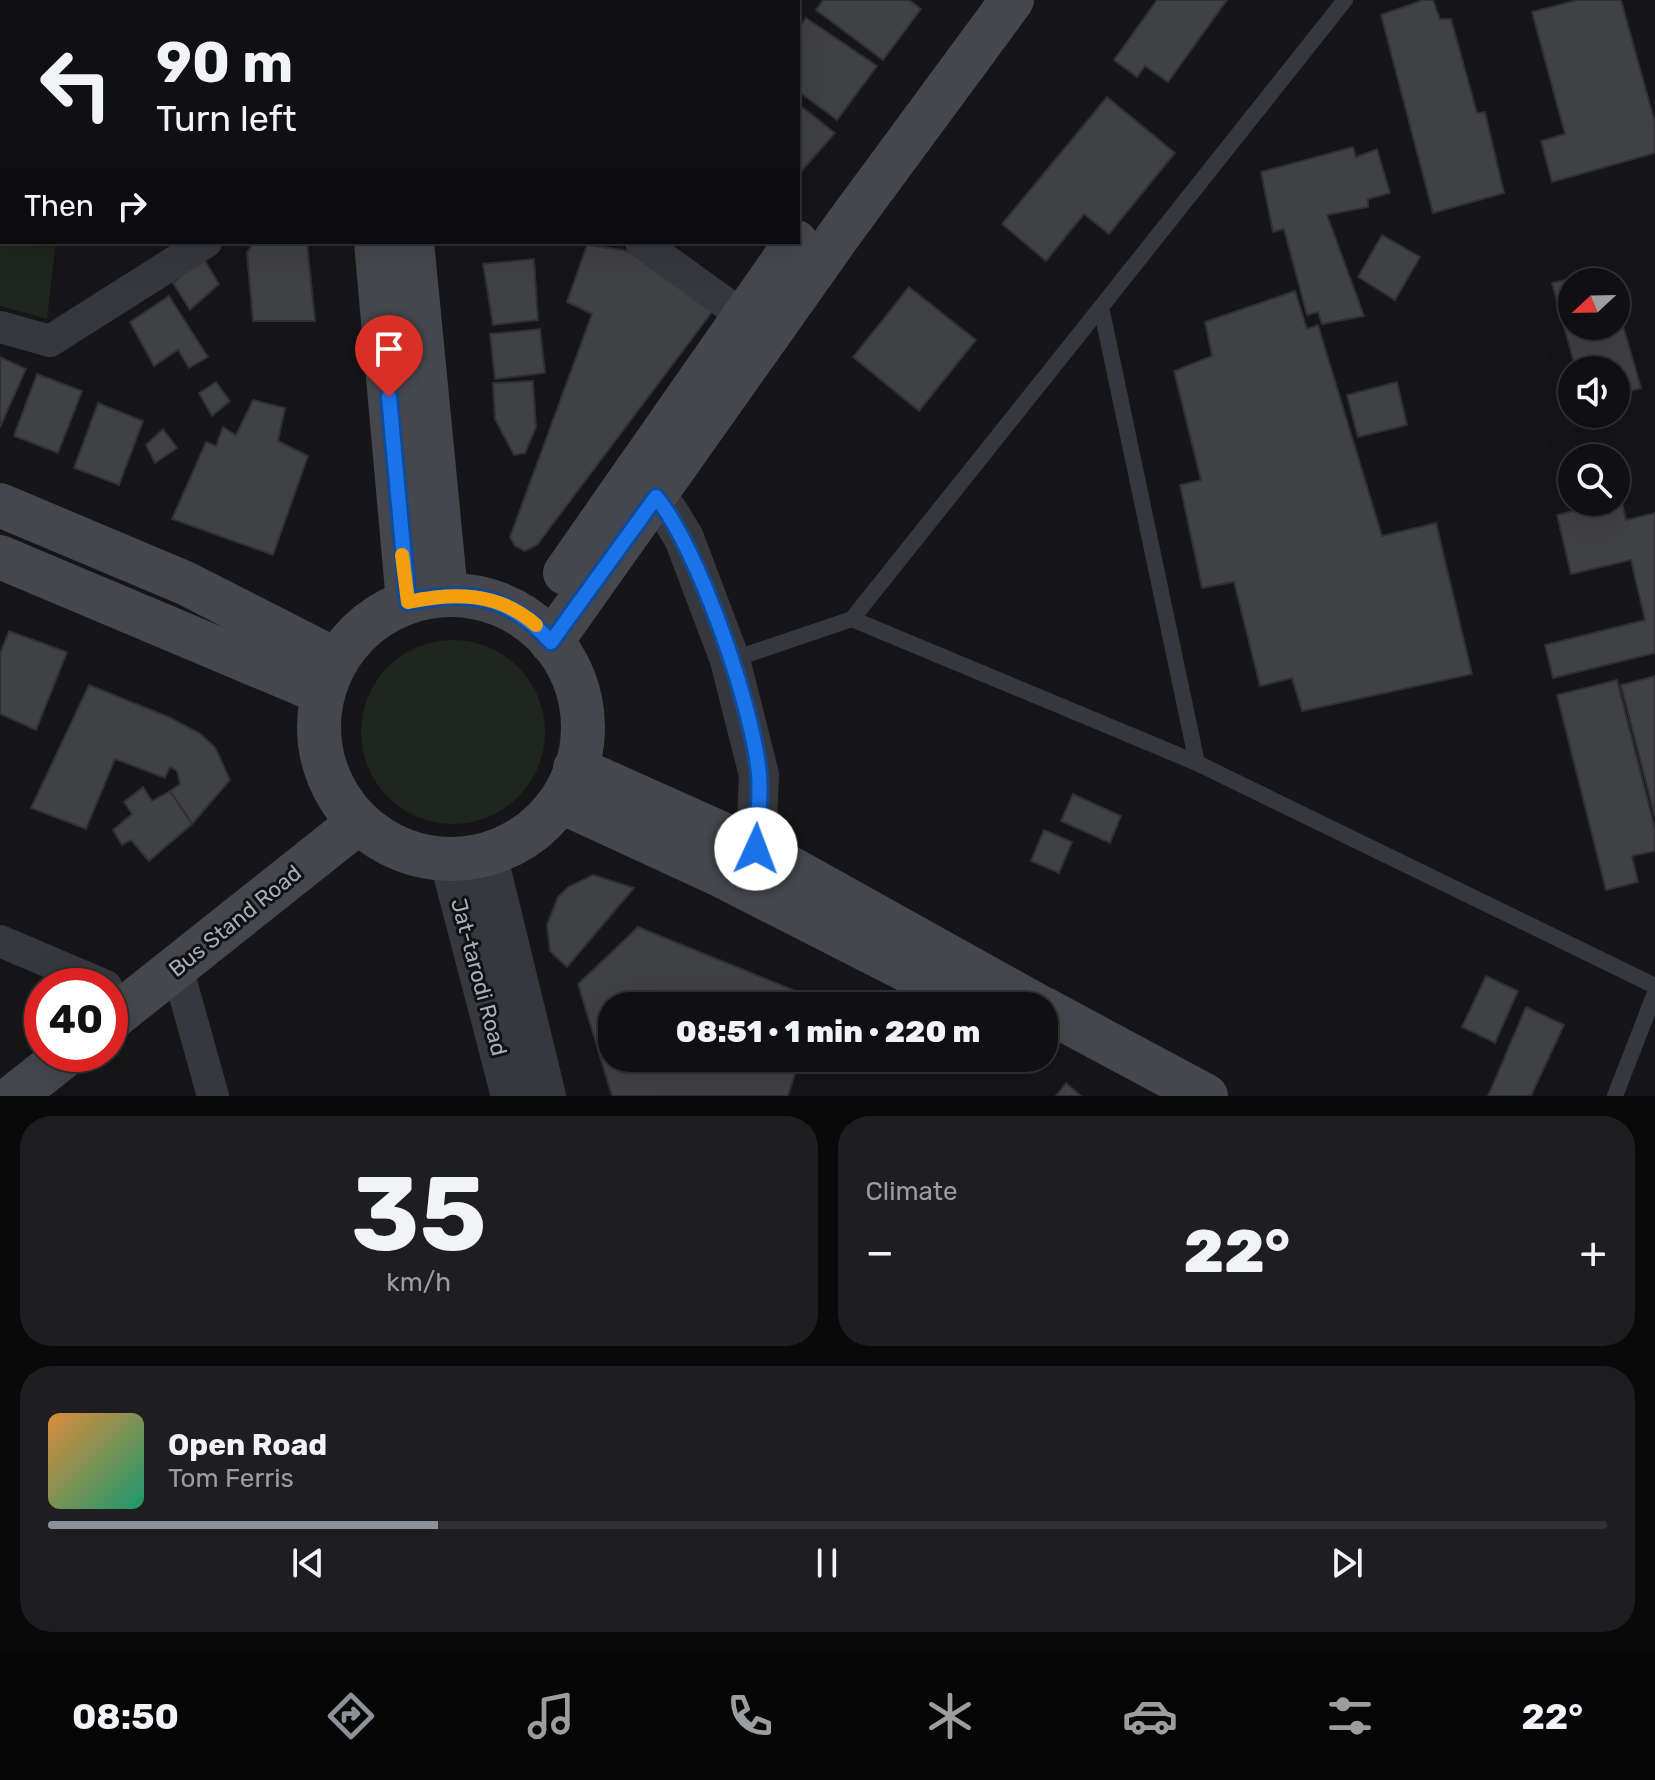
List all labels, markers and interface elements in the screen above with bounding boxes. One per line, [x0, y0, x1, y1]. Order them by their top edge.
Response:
text: 90 m [156, 30, 293, 96]
icon: left [24, 32, 128, 136]
text: Turn left [156, 97, 297, 140]
icon: right [110, 184, 154, 228]
text: Then [24, 188, 94, 224]
north arrow [1558, 268, 1630, 340]
map controls [1558, 268, 1630, 516]
pin [355, 315, 423, 397]
icon: arrive [367, 327, 411, 371]
button: sound [1558, 356, 1630, 428]
button: search [1558, 444, 1630, 516]
position arrow [714, 807, 798, 891]
street label: Bus Stand Road [163, 859, 307, 983]
street label: Jat-tarodi Road [445, 895, 513, 1059]
speed limit sign: 40 [24, 968, 128, 1072]
text: 08:51 · 1 min · 220 m [676, 1014, 980, 1050]
text: 35 [351, 1153, 487, 1276]
text: Climate [866, 1176, 958, 1207]
text: 22° [1184, 1216, 1290, 1287]
text: − [866, 1226, 894, 1278]
text: + [1580, 1226, 1607, 1278]
text: km/h [386, 1267, 451, 1298]
text: Open Road [168, 1427, 327, 1463]
text: Tom Ferris [168, 1463, 294, 1494]
icon: previous [286, 1541, 330, 1585]
icon: pause [805, 1541, 849, 1585]
icon: next [1325, 1541, 1369, 1585]
icon: directions [323, 1688, 379, 1744]
icon: music [523, 1688, 579, 1744]
icon: phone [722, 1688, 778, 1744]
icon: climate [922, 1688, 978, 1744]
icon: car [1122, 1688, 1178, 1744]
icon: filters [1322, 1688, 1378, 1744]
text: 08:50 [72, 1695, 179, 1738]
text: 22° [1521, 1695, 1583, 1738]

